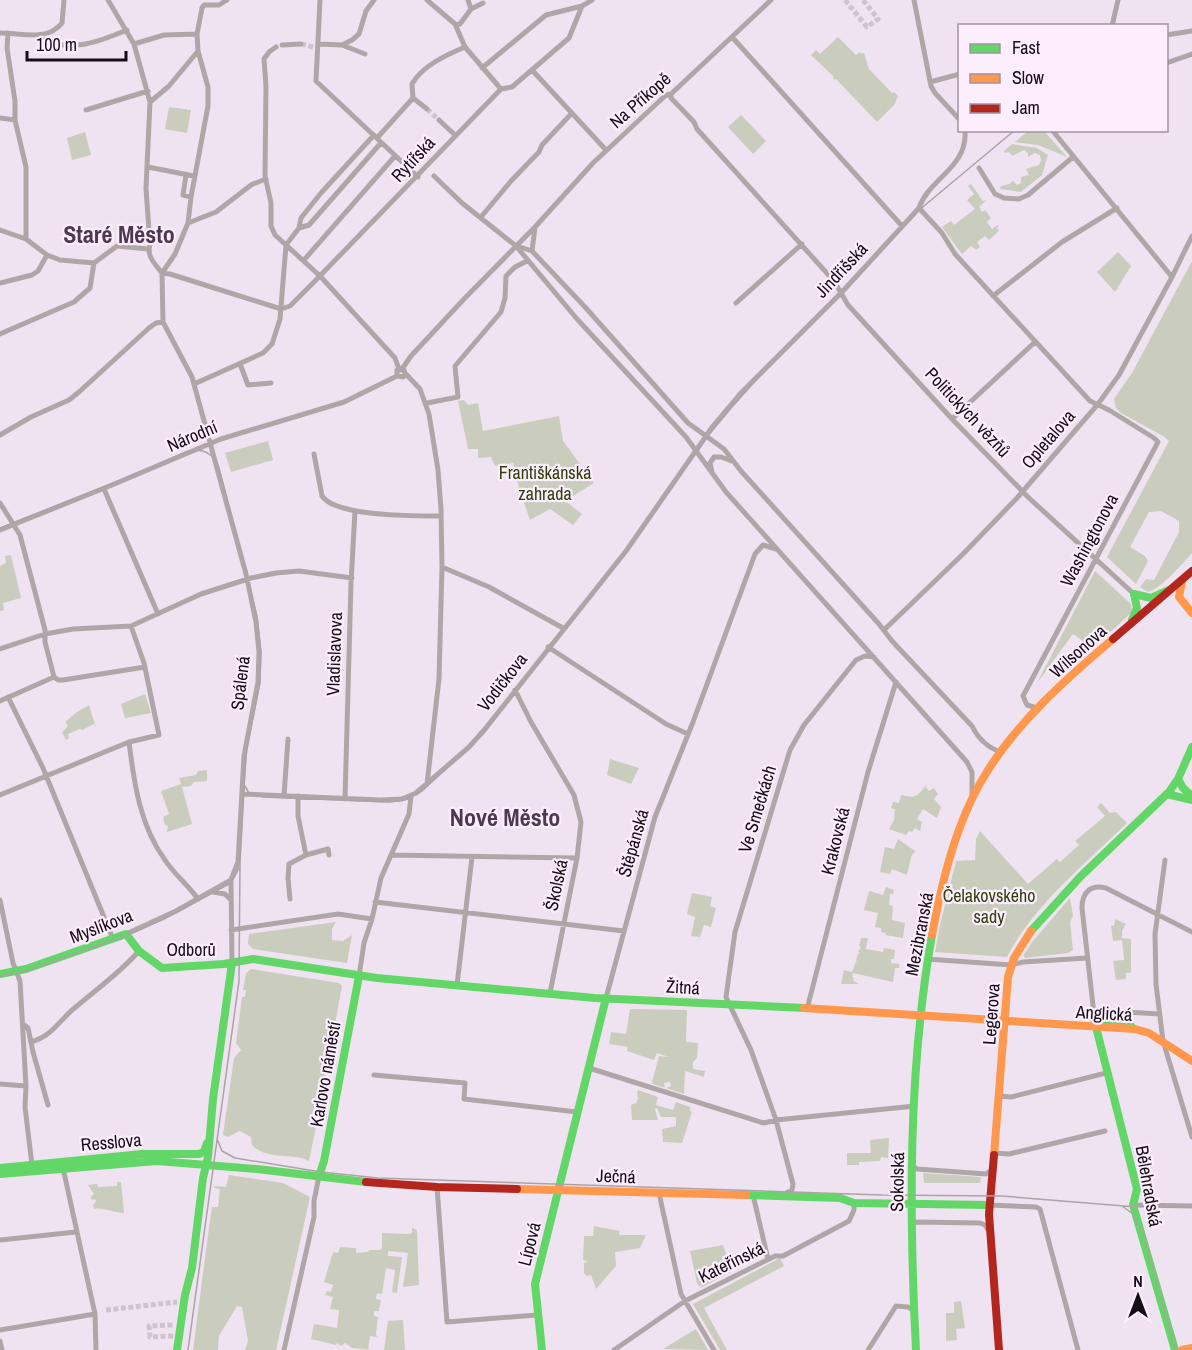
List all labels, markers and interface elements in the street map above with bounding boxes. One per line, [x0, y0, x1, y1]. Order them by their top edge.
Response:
scale bar [27, 24, 126, 62]
legend [958, 24, 1168, 132]
text: 100 m [36, 32, 77, 57]
text: Fast [1012, 35, 1040, 60]
text: Slow [1012, 65, 1044, 90]
street label: Na Příkopě [604, 66, 676, 134]
text: Jam [1012, 95, 1040, 120]
street label: Rytířská [385, 131, 441, 187]
district label: Staré Město [63, 218, 175, 250]
street label: Jindřišská [809, 237, 873, 303]
street label: Politických vězňů [920, 361, 1016, 463]
street label: Opletalova [1015, 404, 1081, 474]
street label: Národní [163, 414, 222, 458]
park label: Františkánská zahrada [499, 460, 591, 506]
street label: Washingtonova [1054, 489, 1124, 591]
street label: Vladislavova [320, 612, 348, 696]
street label: Wilsonova [1044, 619, 1112, 683]
street label: Vodičkova [471, 647, 533, 717]
street label: Spálená [224, 655, 256, 711]
street label: Ve Smečkách [732, 762, 782, 856]
district label: Nové Město [450, 801, 560, 833]
street label: Krakovská [815, 805, 855, 877]
street label: Štěpánská [611, 806, 655, 880]
street label: Školská [538, 857, 574, 913]
park label: Čelakovského sady [943, 883, 1035, 929]
street label: Mezibranská [899, 890, 939, 978]
street label: Myslíkova [66, 903, 136, 949]
street label: Odborů [166, 937, 216, 962]
street label: Žitná [666, 974, 700, 1000]
street label: Legerova [976, 982, 1006, 1046]
street label: Anglická [1074, 999, 1133, 1027]
street label: Karlovo náměstí [303, 1018, 347, 1129]
street label: Resslova [80, 1127, 142, 1157]
street label: Bělehradská [1130, 1143, 1168, 1229]
street label: Sokolská [884, 1152, 910, 1212]
street label: Ječná [596, 1163, 636, 1189]
street label: Lípová [512, 1219, 546, 1269]
street label: Kateřinská [694, 1235, 768, 1289]
north arrow [1108, 1266, 1168, 1326]
text: N [1133, 1270, 1143, 1292]

